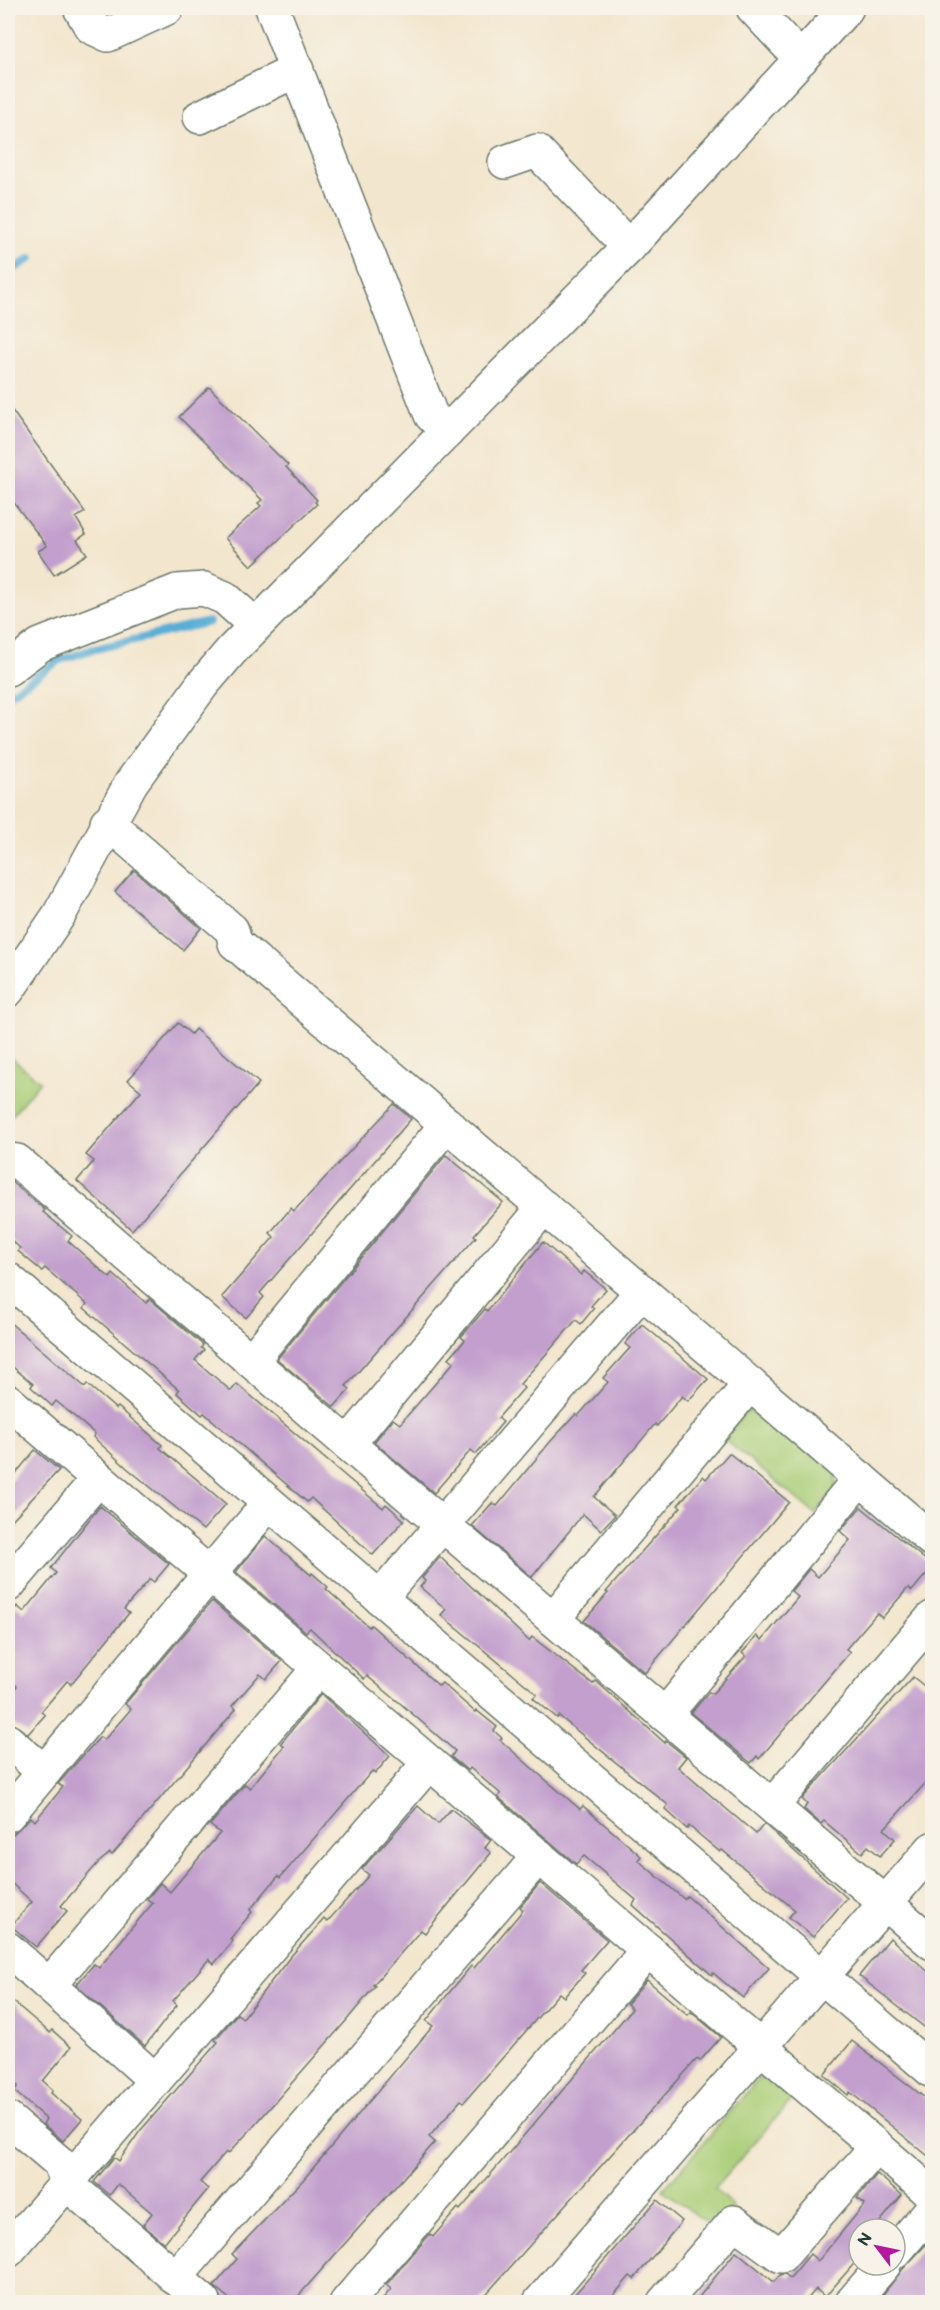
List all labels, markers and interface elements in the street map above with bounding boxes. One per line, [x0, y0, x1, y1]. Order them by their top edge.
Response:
north arrow [847, 2217, 907, 2277]
text: N [854, 2230, 877, 2250]

